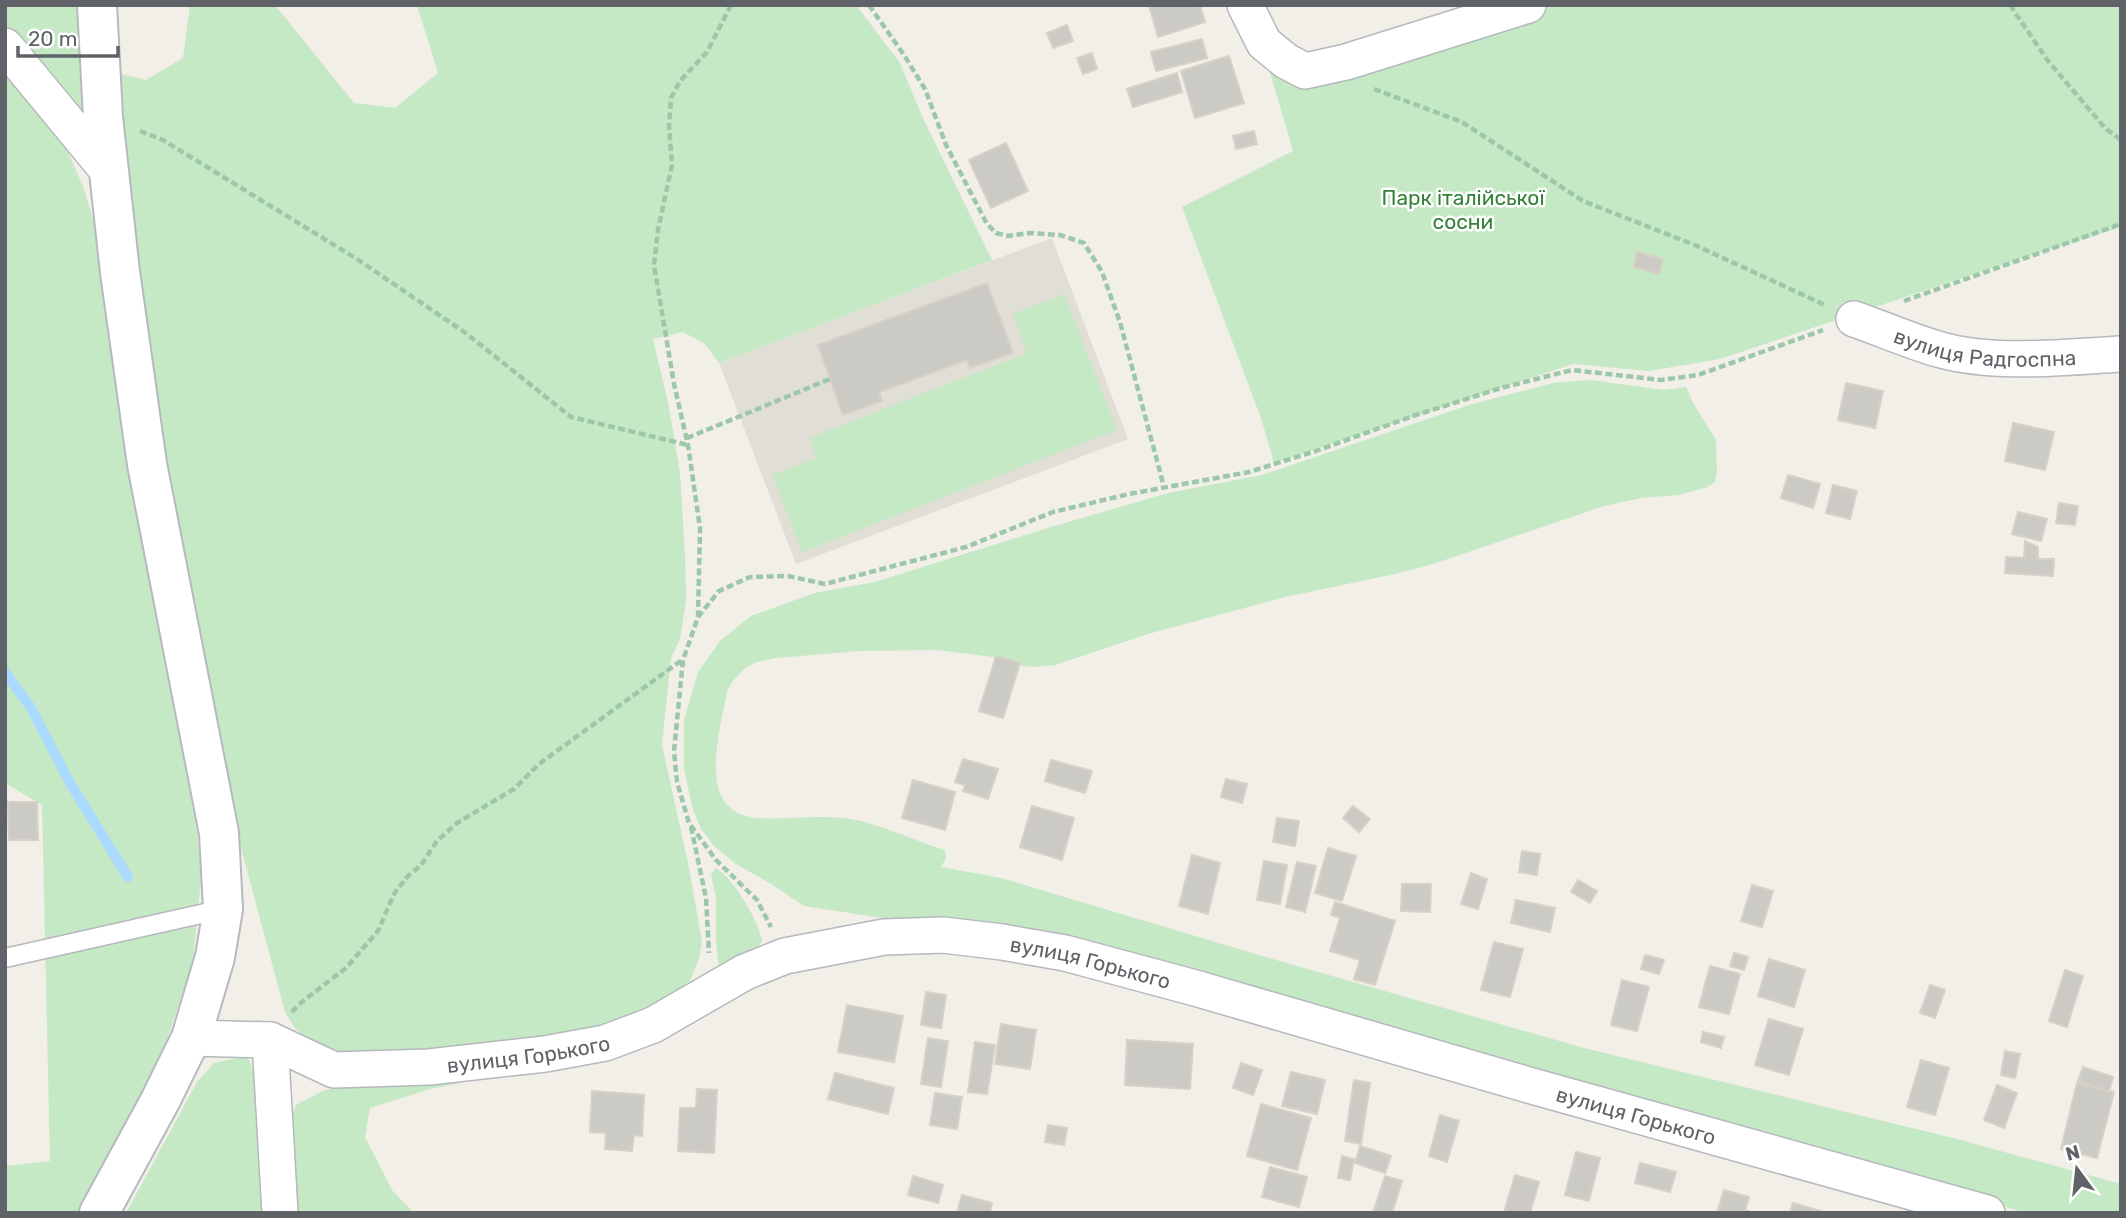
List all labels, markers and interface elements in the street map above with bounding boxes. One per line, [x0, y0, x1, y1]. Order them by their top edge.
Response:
scale bar [18, 14, 117, 58]
text: 20 m [28, 26, 77, 51]
park label: Парк італійської сосни [1382, 185, 1545, 234]
street label: вулиця Радгоспна [1891, 323, 2077, 371]
street label: вулиця Горького [1008, 931, 1174, 993]
street label: вулиця Горького [446, 1030, 612, 1077]
street label: вулиця Горького [1554, 1081, 1719, 1149]
north arrow [2042, 1134, 2112, 1204]
text: N [2063, 1140, 2082, 1166]

